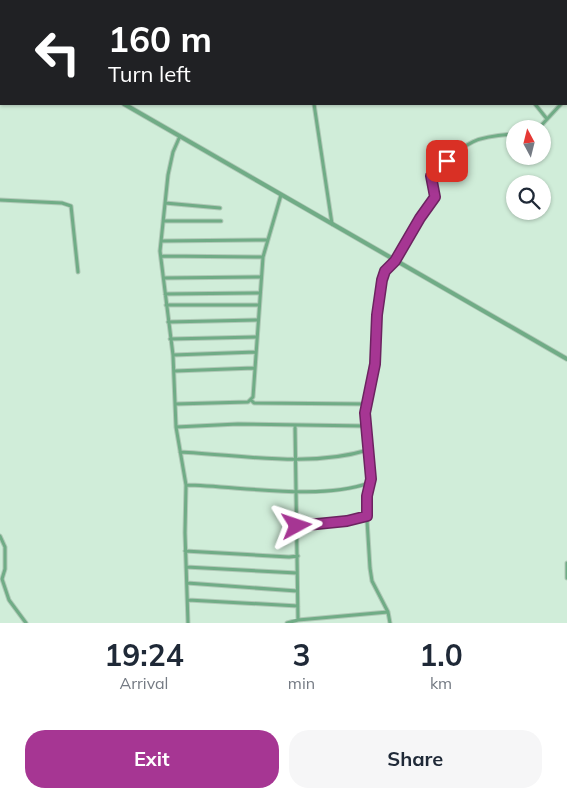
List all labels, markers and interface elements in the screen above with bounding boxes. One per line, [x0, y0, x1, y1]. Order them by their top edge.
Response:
text: 160 m [108, 17, 212, 61]
icon: left [25, 20, 90, 85]
text: Turn left [108, 60, 191, 88]
north arrow [506, 120, 551, 165]
map controls [506, 120, 551, 220]
pin [426, 140, 468, 182]
icon: arrive [433, 147, 461, 175]
button: search [506, 175, 551, 220]
position arrow [270, 499, 322, 551]
text: 19:24 [104, 636, 184, 674]
text: 3 [292, 636, 310, 674]
text: 1.0 [419, 636, 463, 674]
text: Arrival [119, 673, 168, 693]
text: min [288, 673, 315, 693]
text: km [430, 673, 452, 693]
button: Exit [25, 730, 279, 788]
button: Share [289, 730, 542, 788]

